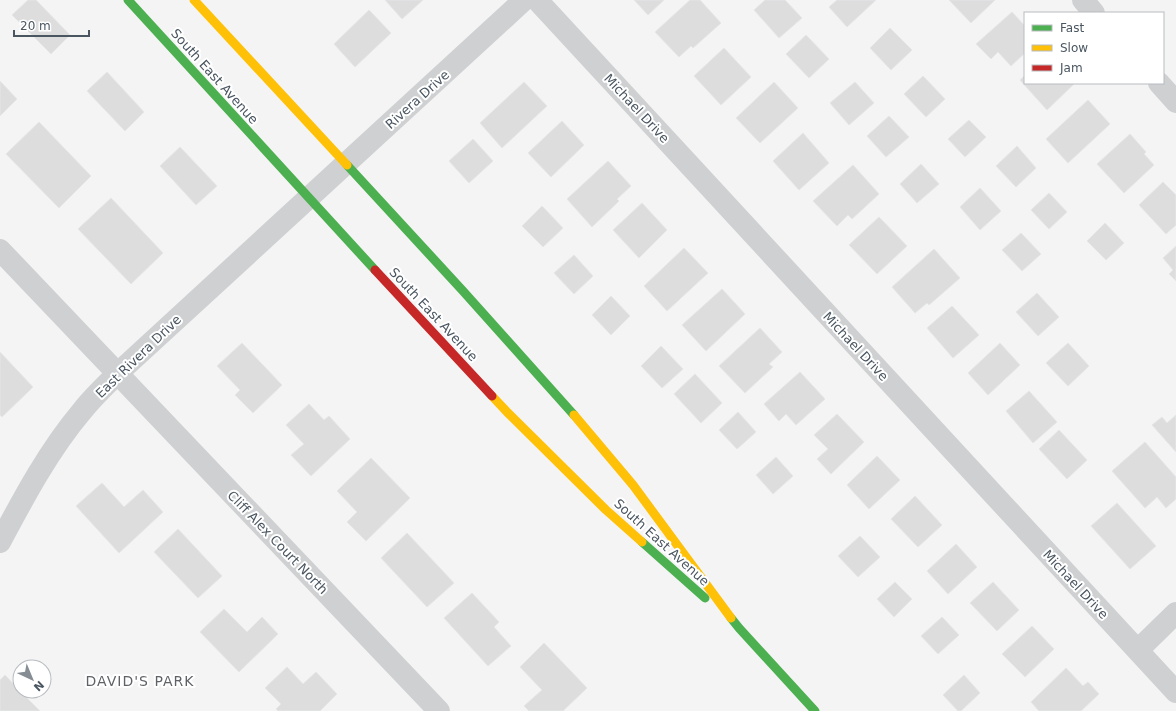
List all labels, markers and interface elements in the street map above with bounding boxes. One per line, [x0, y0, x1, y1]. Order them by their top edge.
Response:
scale bar [14, 12, 89, 38]
legend [1024, 12, 1164, 84]
text: 20 m [20, 19, 51, 33]
text: Fast [1060, 21, 1084, 35]
street label: South East Avenue [168, 26, 261, 127]
text: Slow [1060, 41, 1088, 55]
text: Jam [1059, 61, 1083, 75]
street label: Rivera Drive [382, 67, 452, 132]
street label: Michael Drive [601, 71, 672, 146]
street label: South East Avenue [386, 264, 481, 364]
street label: Michael Drive [820, 309, 891, 384]
street label: East Rivera Drive [93, 312, 184, 401]
street label: Cliff Alex Court North [224, 488, 331, 597]
street label: South East Avenue [611, 496, 712, 589]
street label: Michael Drive [1040, 547, 1111, 622]
north arrow [12, 659, 52, 699]
district label: DAVID'S PARK [86, 673, 194, 689]
text: N [31, 678, 46, 694]

